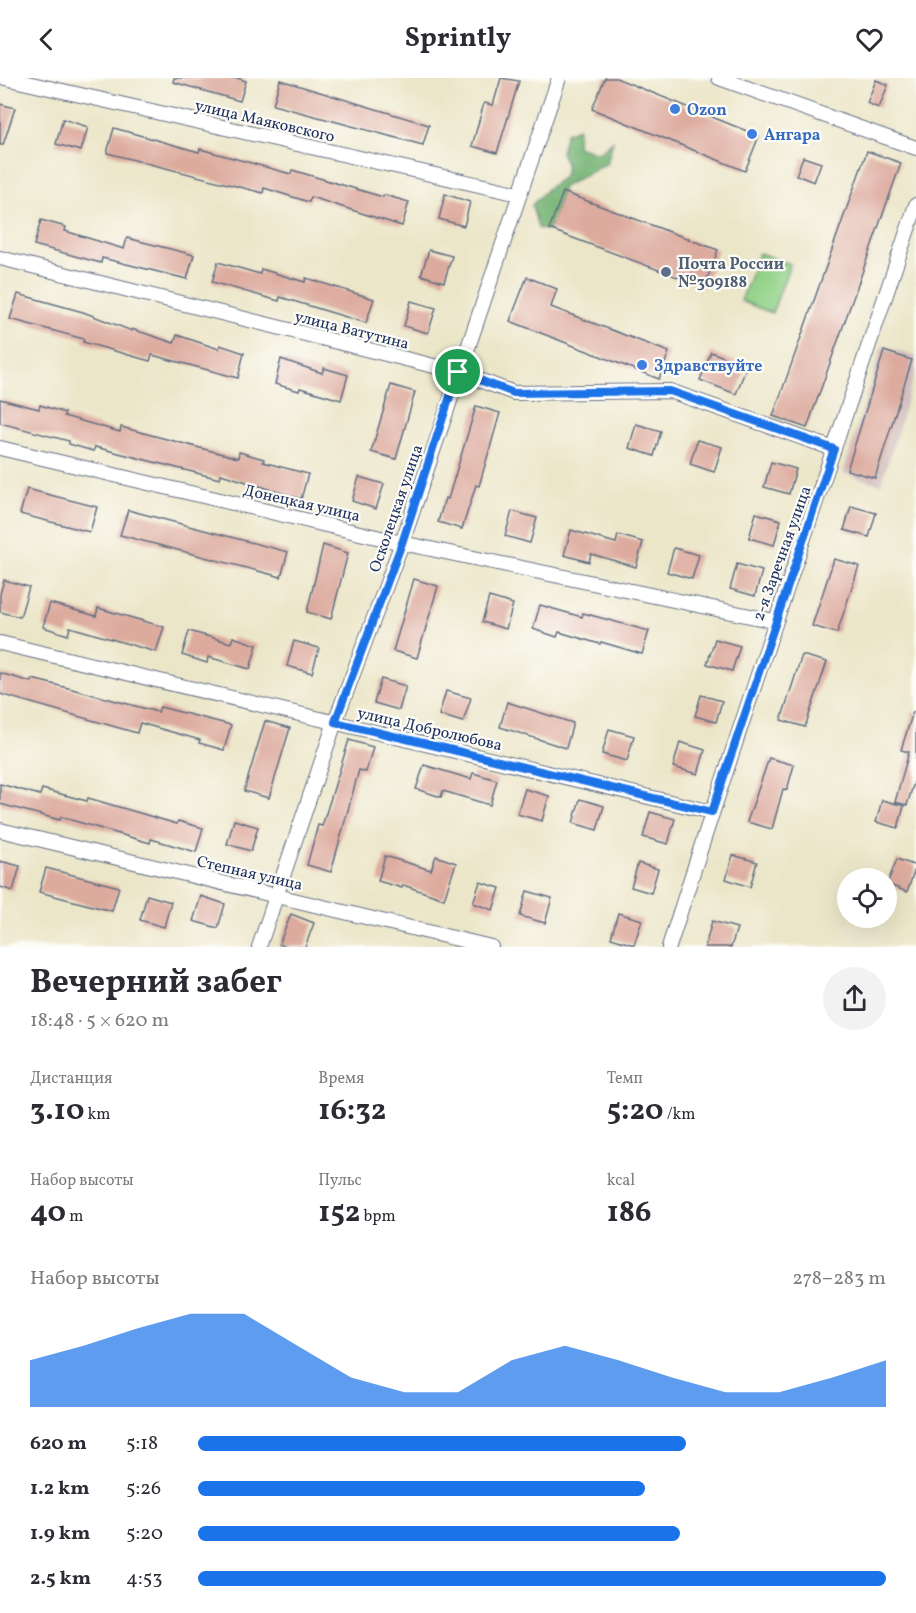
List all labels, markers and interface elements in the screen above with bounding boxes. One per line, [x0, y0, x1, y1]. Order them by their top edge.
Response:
text: Sprintly [405, 20, 511, 58]
icon: back [30, 23, 63, 56]
icon: heart [853, 23, 886, 56]
street label: улица Маяковского [192, 95, 337, 149]
place label: Ozon [687, 100, 727, 122]
marker: Ozon [668, 102, 682, 116]
place label: Ангара [764, 125, 821, 147]
marker: Ангара [745, 127, 759, 141]
place label: Почта России №309188 [678, 254, 784, 294]
marker: Почта России №309188 [659, 265, 673, 279]
street label: улица Ватутина [292, 306, 411, 356]
pin [432, 346, 483, 397]
icon: arrive [441, 355, 474, 388]
place label: Здравствуйте [654, 356, 762, 378]
marker: Здравствуйте [635, 358, 649, 372]
street label: Осколецкая улица [365, 442, 429, 576]
street label: Донецкая улица [241, 480, 362, 528]
street label: 2-я Заречная улица [748, 483, 818, 624]
street label: улица Добролюбова [355, 703, 504, 757]
street label: Степная улица [194, 851, 305, 897]
map controls [837, 868, 897, 928]
button: locate [837, 868, 897, 928]
text: Вечерний забег [30, 961, 282, 1007]
button: share [823, 967, 886, 1030]
text: 18:48 · 5 × 620 m [30, 1007, 169, 1035]
text: Дистанция [30, 1068, 112, 1090]
text: Время [318, 1068, 364, 1090]
text: Темп [607, 1068, 643, 1090]
text: 3.10 [30, 1090, 84, 1132]
text: 16:32 [318, 1090, 386, 1132]
text: 5:20 [607, 1090, 664, 1132]
text: km [84, 1104, 110, 1126]
text: /km [664, 1104, 695, 1126]
text: Набор высоты [30, 1170, 134, 1192]
text: Пульс [318, 1170, 362, 1192]
text: kcal [607, 1170, 635, 1192]
text: 40 [30, 1192, 66, 1234]
text: 152 [318, 1192, 360, 1234]
text: 186 [607, 1192, 652, 1234]
text: m [66, 1206, 83, 1228]
text: bpm [360, 1206, 396, 1228]
text: Набор высоты [30, 1265, 160, 1293]
text: 278–283 m [792, 1265, 886, 1293]
text: 620 m [30, 1430, 87, 1458]
text: 5:18 [126, 1430, 158, 1458]
text: 1.2 km [30, 1475, 90, 1503]
text: 5:26 [126, 1475, 161, 1503]
text: 1.9 km [30, 1520, 90, 1548]
text: 5:20 [126, 1520, 163, 1548]
text: 2.5 km [30, 1565, 91, 1593]
text: 4:53 [126, 1565, 163, 1593]

